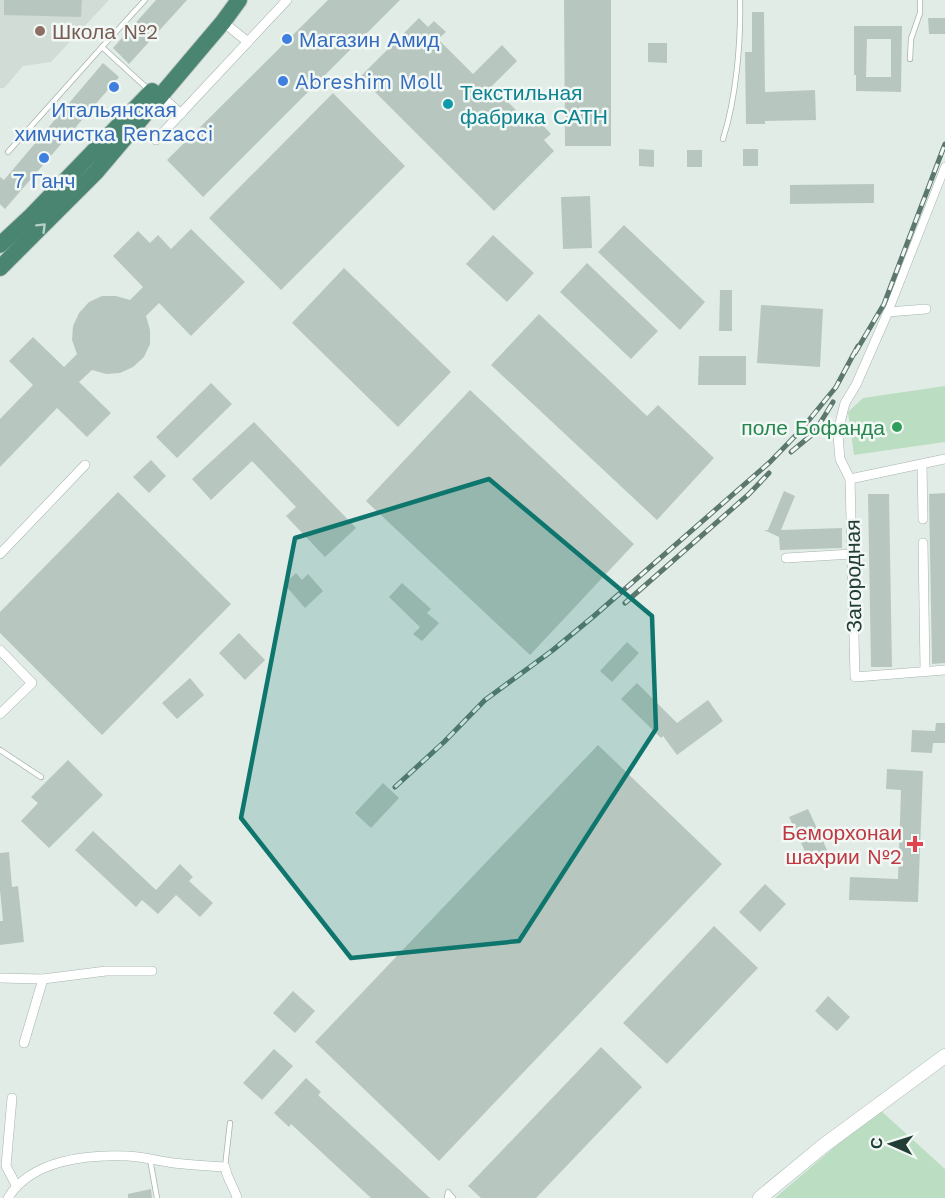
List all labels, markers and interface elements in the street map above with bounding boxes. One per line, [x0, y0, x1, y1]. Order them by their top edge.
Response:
place label: Школа №2 [52, 19, 158, 44]
marker: Школа №2 [33, 24, 47, 38]
place label: Магазин Амид [299, 27, 440, 52]
marker: Магазин Амид [280, 32, 294, 46]
place label: Abreshim Moll [295, 69, 443, 94]
marker: Abreshim Moll [276, 74, 290, 88]
marker: Итальянская химчистка Renzacci [107, 80, 121, 94]
place label: Текстильная фабрика САТН [460, 80, 608, 129]
place label: Итальянская химчистка Renzacci [15, 97, 213, 146]
marker: Текстильная фабрика САТН [441, 97, 455, 111]
marker: 7 Ганч [37, 151, 51, 165]
place label: 7 Ганч [13, 168, 75, 193]
one-way arrow [36, 223, 46, 234]
place label: поле Бофанда [741, 415, 885, 440]
marker: поле Бофанда [890, 420, 904, 434]
street label: Загородная [840, 519, 866, 633]
place label: Беморхонаи шахрии №2 [782, 820, 902, 869]
marker: Беморхонаи шахрии №2 [906, 835, 924, 853]
north arrow [861, 1114, 921, 1174]
text: С [867, 1137, 886, 1150]

